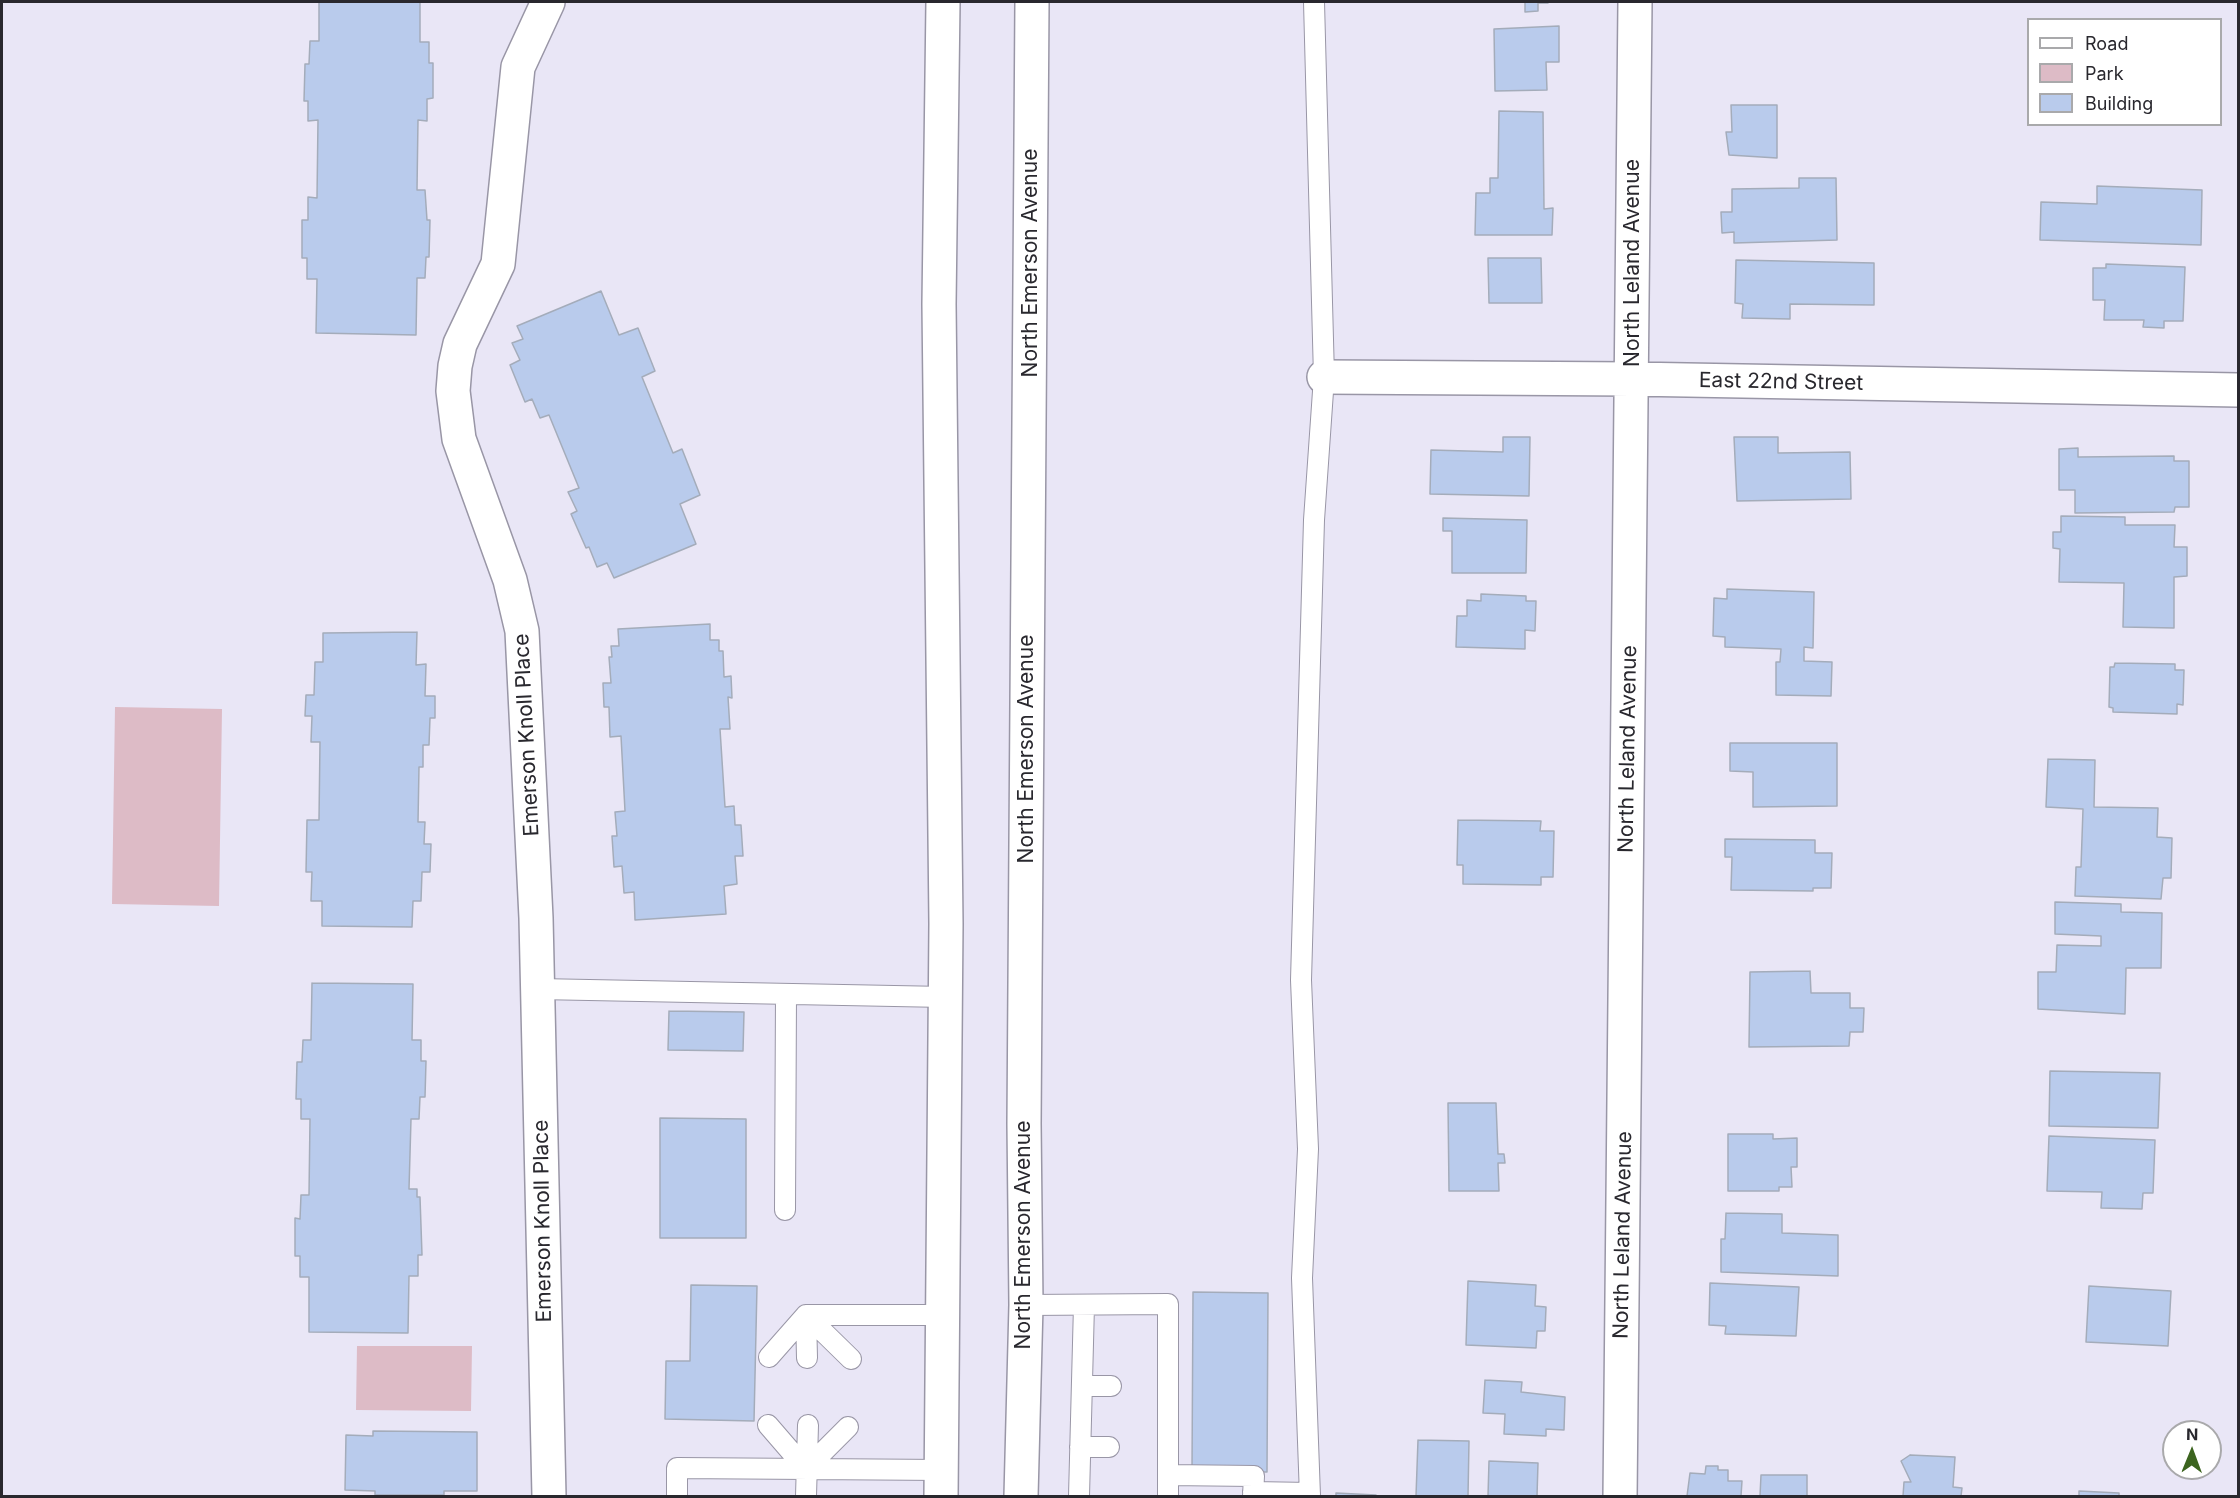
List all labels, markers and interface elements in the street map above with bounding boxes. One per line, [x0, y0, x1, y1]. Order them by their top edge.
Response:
legend [2027, 18, 2222, 126]
text: Road [2085, 33, 2128, 54]
text: Park [2085, 63, 2124, 84]
text: Building [2085, 93, 2153, 114]
street label: North Emerson Avenue [1018, 149, 1044, 377]
street label: North Leland Avenue [1620, 159, 1646, 367]
street label: East 22nd Street [1699, 368, 1863, 396]
street label: Emerson Knoll Place [509, 633, 545, 837]
street label: North Emerson Avenue [1014, 635, 1040, 863]
street label: North Leland Avenue [1614, 645, 1642, 853]
street label: Emerson Knoll Place [529, 1119, 557, 1323]
street label: North Emerson Avenue [1011, 1121, 1037, 1349]
street label: North Leland Avenue [1609, 1131, 1637, 1339]
north arrow [2162, 1420, 2222, 1480]
text: N [2186, 1424, 2199, 1444]

